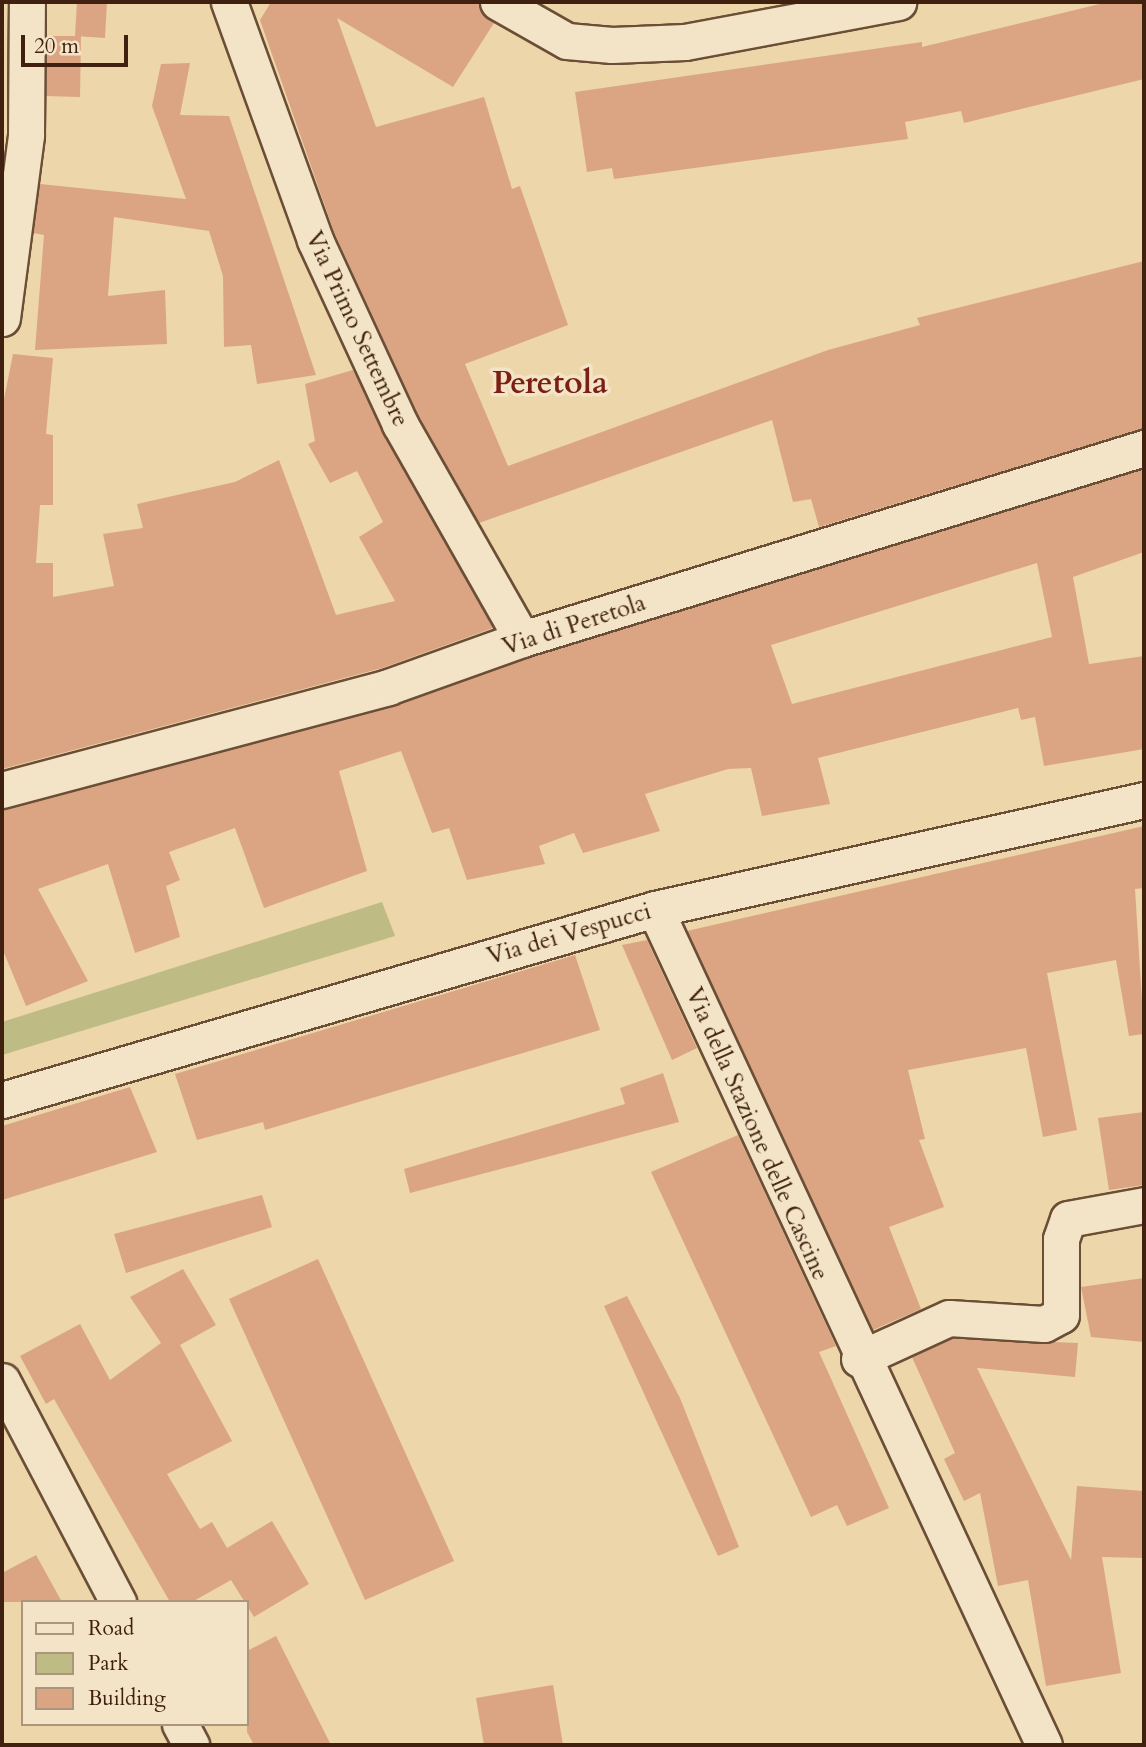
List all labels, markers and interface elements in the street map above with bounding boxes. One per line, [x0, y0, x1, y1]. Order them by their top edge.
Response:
scale bar [24, 21, 131, 65]
text: 20 m [34, 32, 79, 61]
street label: Via Primo Settembre [299, 227, 415, 431]
district label: Peretola [492, 364, 608, 402]
street label: Via di Peretola [499, 588, 649, 662]
street label: Via dei Vespucci [484, 897, 654, 971]
street label: Via della Stazione delle Cascine [679, 983, 835, 1285]
legend [21, 1600, 248, 1726]
text: Road [88, 1614, 134, 1643]
text: Park [88, 1649, 128, 1678]
text: Building [88, 1684, 166, 1713]

